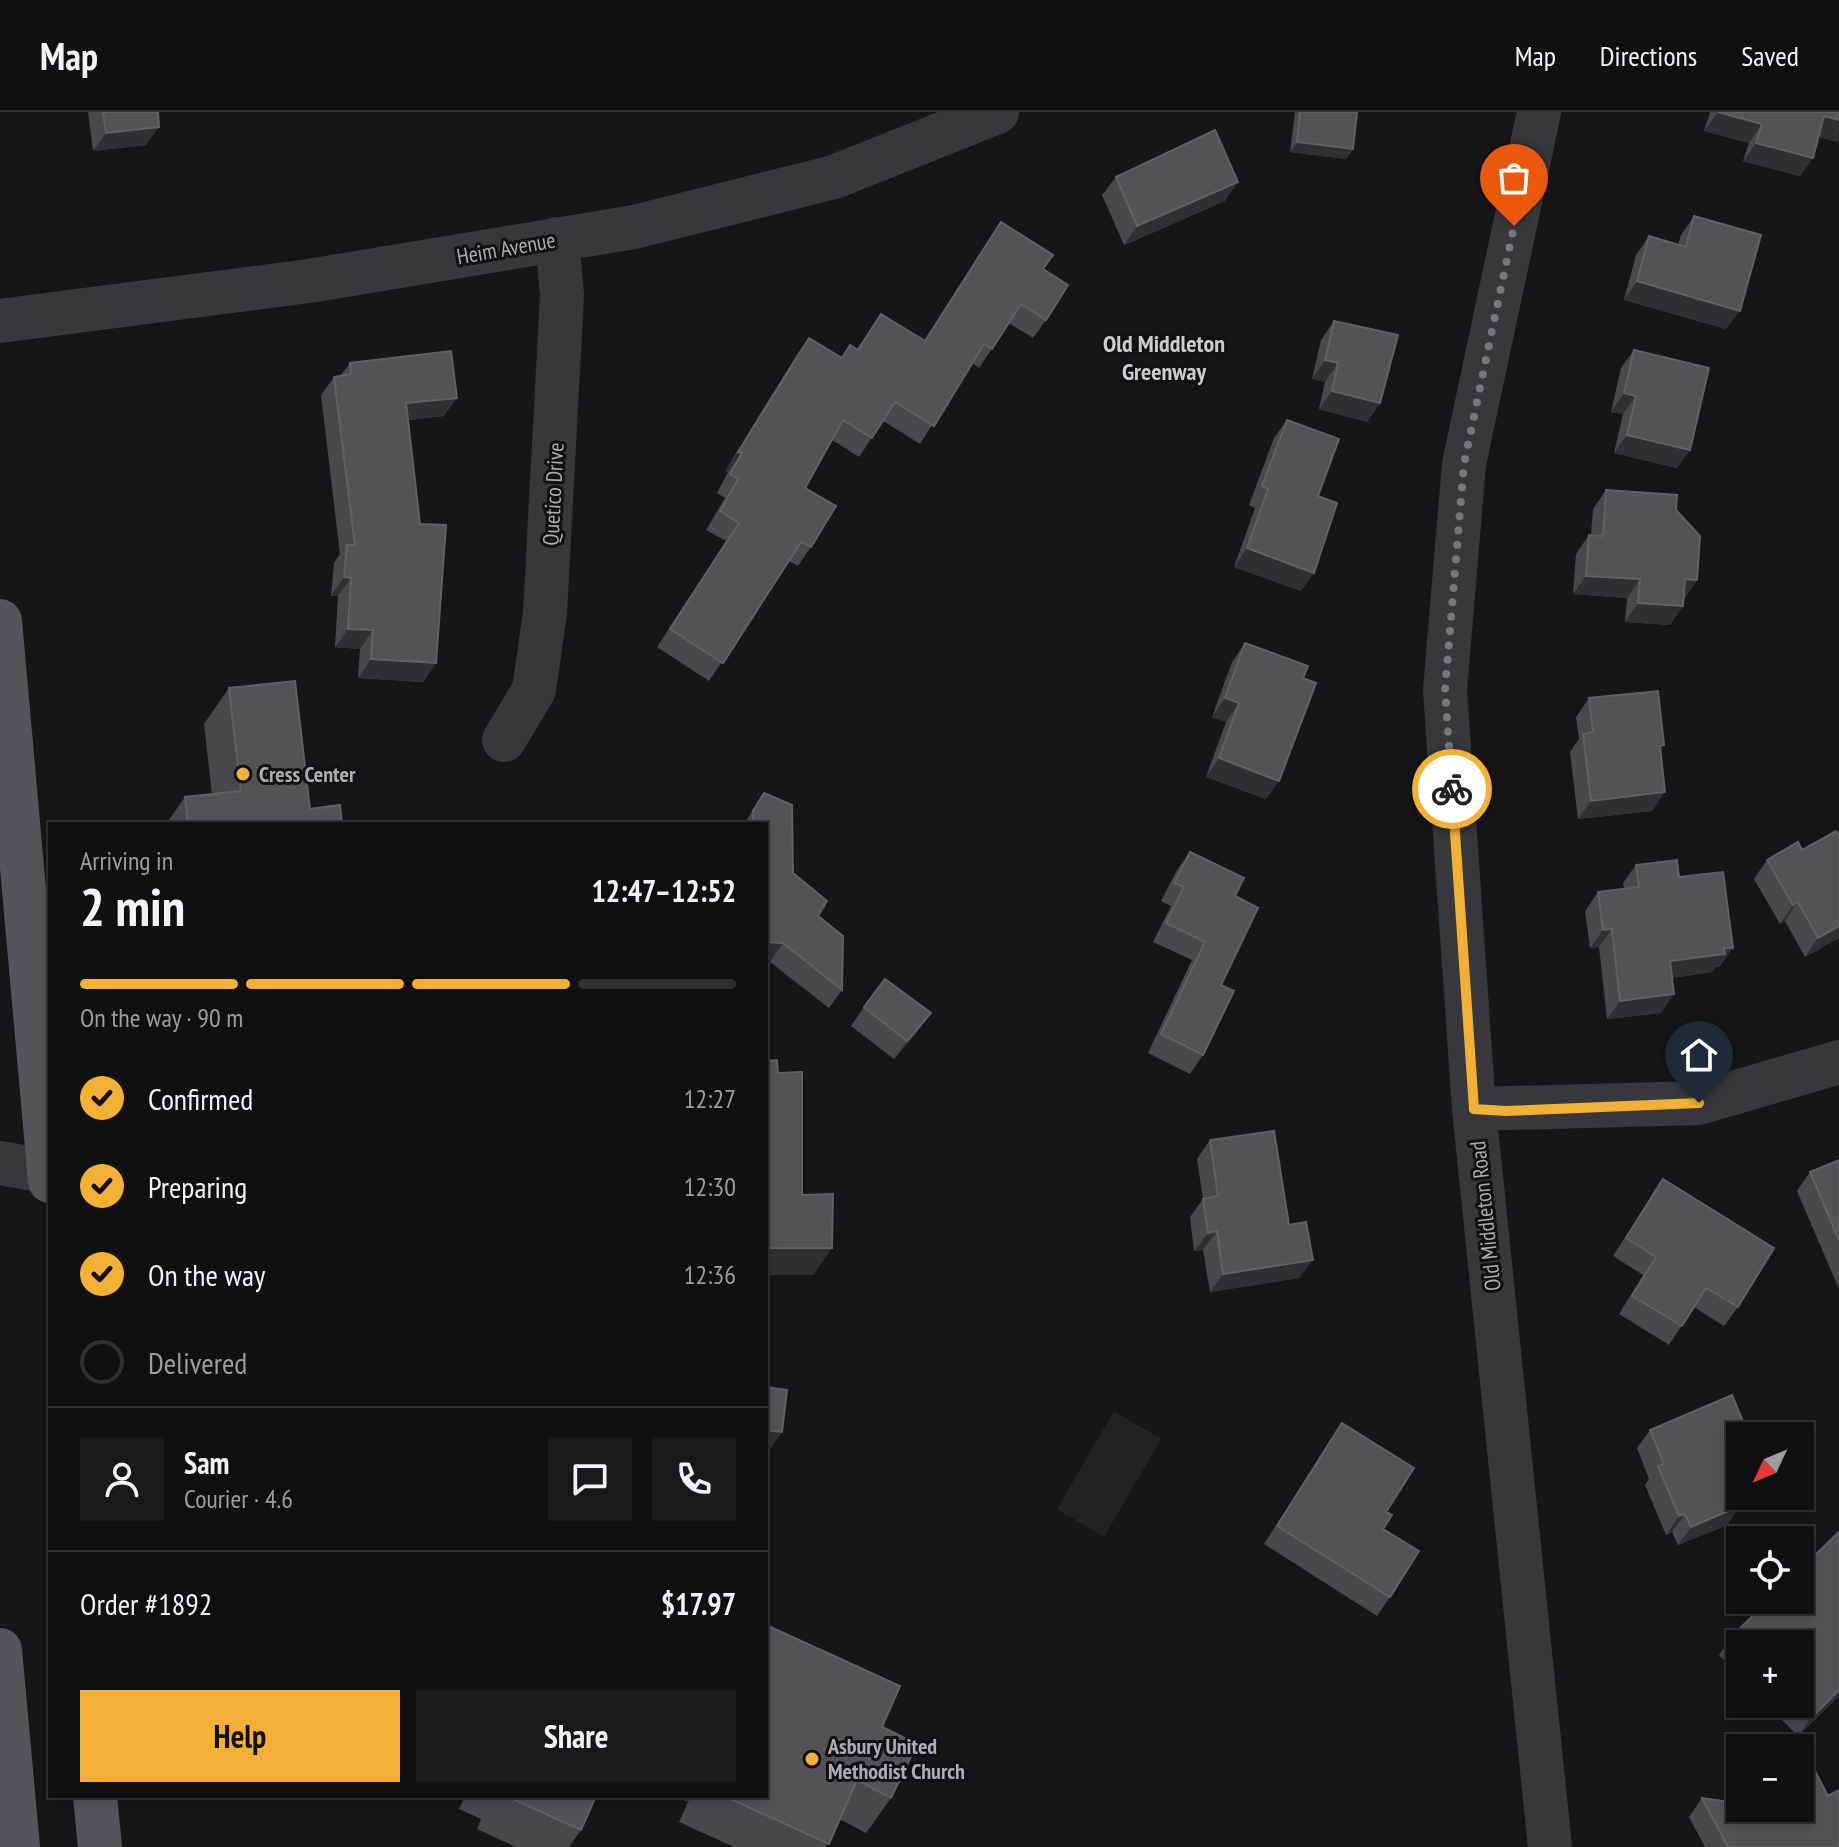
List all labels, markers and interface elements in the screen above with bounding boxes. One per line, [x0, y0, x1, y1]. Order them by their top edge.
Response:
text: Map [40, 31, 98, 80]
text: Map [1515, 37, 1556, 74]
text: Directions [1600, 37, 1697, 74]
text: Saved [1741, 37, 1799, 74]
pin [1480, 144, 1548, 226]
icon: bag [1492, 156, 1536, 200]
street label: Heim Avenue [454, 226, 558, 270]
district label: Old Middleton Greenway [1103, 328, 1225, 387]
street label: Quetico Drive [536, 442, 570, 546]
courier [1412, 749, 1492, 829]
place label: Cress Center [259, 760, 356, 788]
marker: Cress Center [234, 765, 252, 783]
icon: bike [1430, 767, 1474, 811]
text: Arriving in [80, 844, 173, 877]
text: 12:47–12:52 [592, 871, 736, 910]
text: 2 min [80, 873, 185, 940]
text: On the way · 90 m [80, 1001, 243, 1034]
pin [1665, 1021, 1733, 1103]
icon: home [1677, 1033, 1721, 1077]
icon: check [80, 1076, 124, 1120]
text: Confirmed [148, 1079, 253, 1118]
text: 12:27 [684, 1082, 736, 1115]
street label: Old Middleton Road [1463, 1140, 1507, 1292]
icon: check [80, 1164, 124, 1208]
text: Preparing [148, 1167, 247, 1206]
text: 12:30 [684, 1170, 736, 1203]
icon: check [80, 1252, 124, 1296]
text: On the way [148, 1255, 265, 1294]
text: 12:36 [684, 1258, 736, 1291]
text: Delivered [148, 1343, 247, 1382]
north arrow [1726, 1422, 1814, 1510]
map controls [1726, 1422, 1814, 1822]
button: person [80, 1437, 164, 1521]
button: chat [548, 1437, 632, 1521]
button: phone [652, 1437, 736, 1521]
text: Sam [184, 1443, 229, 1482]
text: Courier · 4.6 [184, 1482, 293, 1515]
button: locate [1726, 1526, 1814, 1614]
text: Order #1892 [80, 1584, 212, 1623]
text: $17.97 [661, 1584, 736, 1623]
button: + [1726, 1630, 1814, 1718]
button: Help [80, 1690, 400, 1782]
button: Share [416, 1690, 736, 1782]
place label: Asbury United Methodist Church [827, 1732, 965, 1785]
button: − [1726, 1734, 1814, 1822]
marker: Asbury United Methodist Church [803, 1750, 821, 1768]

